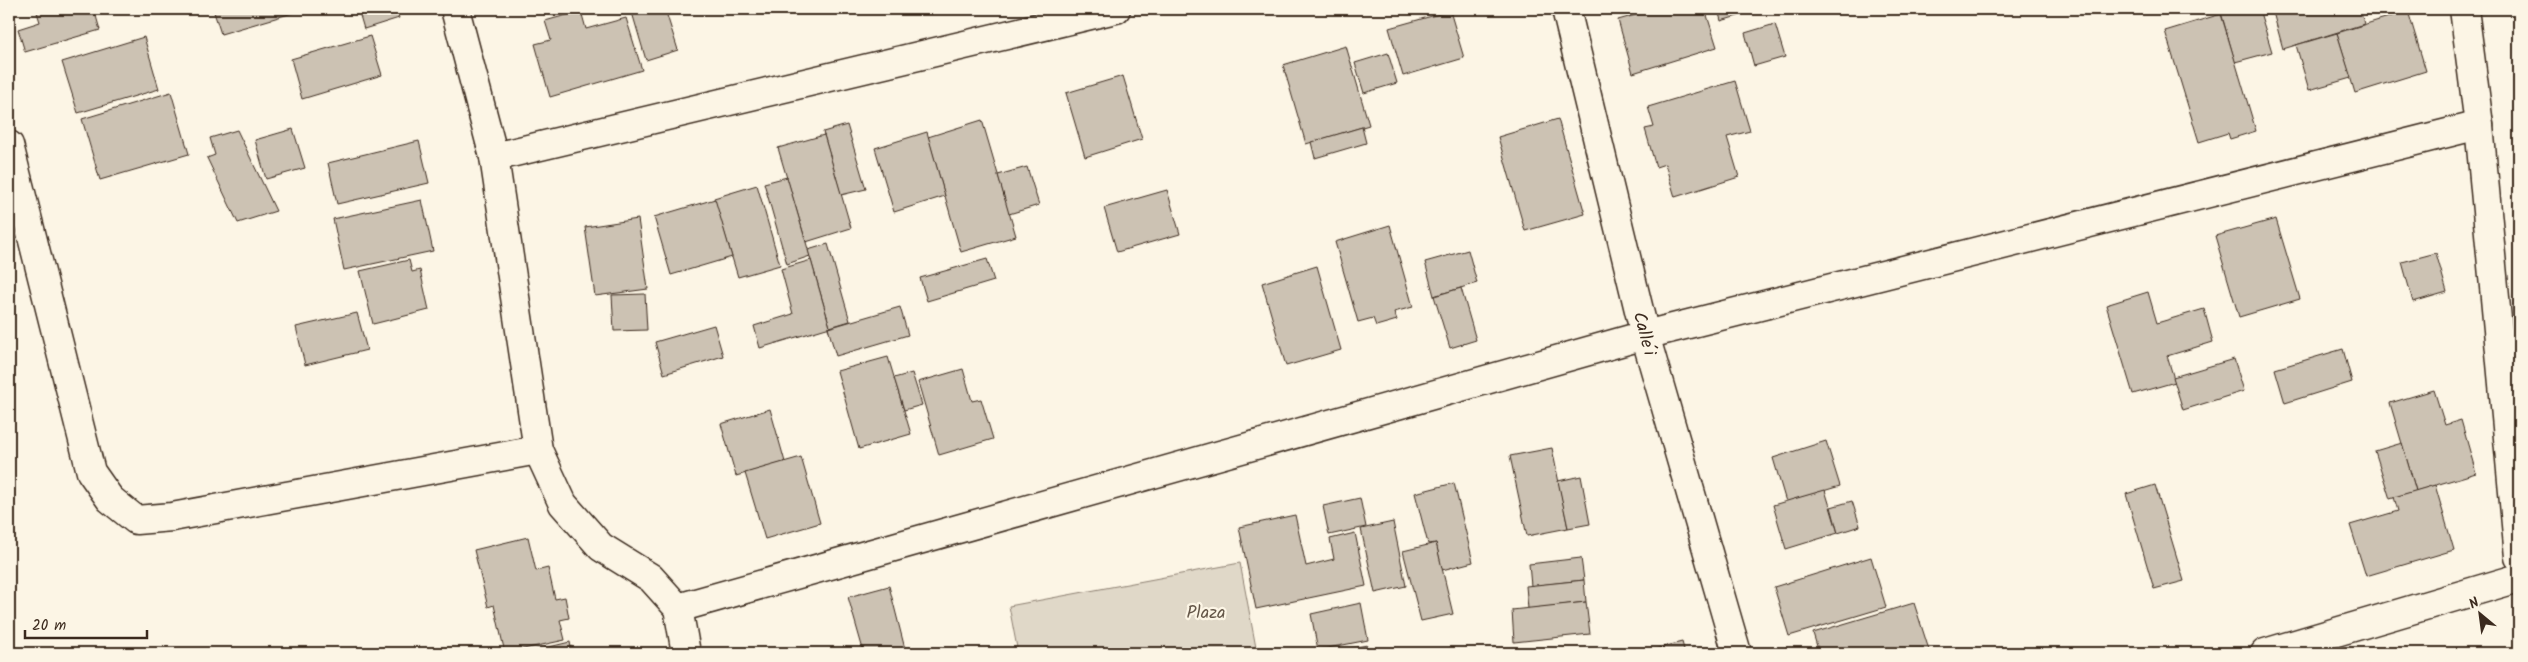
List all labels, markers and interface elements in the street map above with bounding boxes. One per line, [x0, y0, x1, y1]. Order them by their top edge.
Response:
street label: Calle´i [1624, 309, 1663, 360]
north arrow [2456, 590, 2506, 640]
text: N [2465, 592, 2484, 615]
park label: Plaza [1187, 599, 1226, 628]
scale bar [25, 607, 148, 639]
text: 20 m [32, 614, 66, 638]

